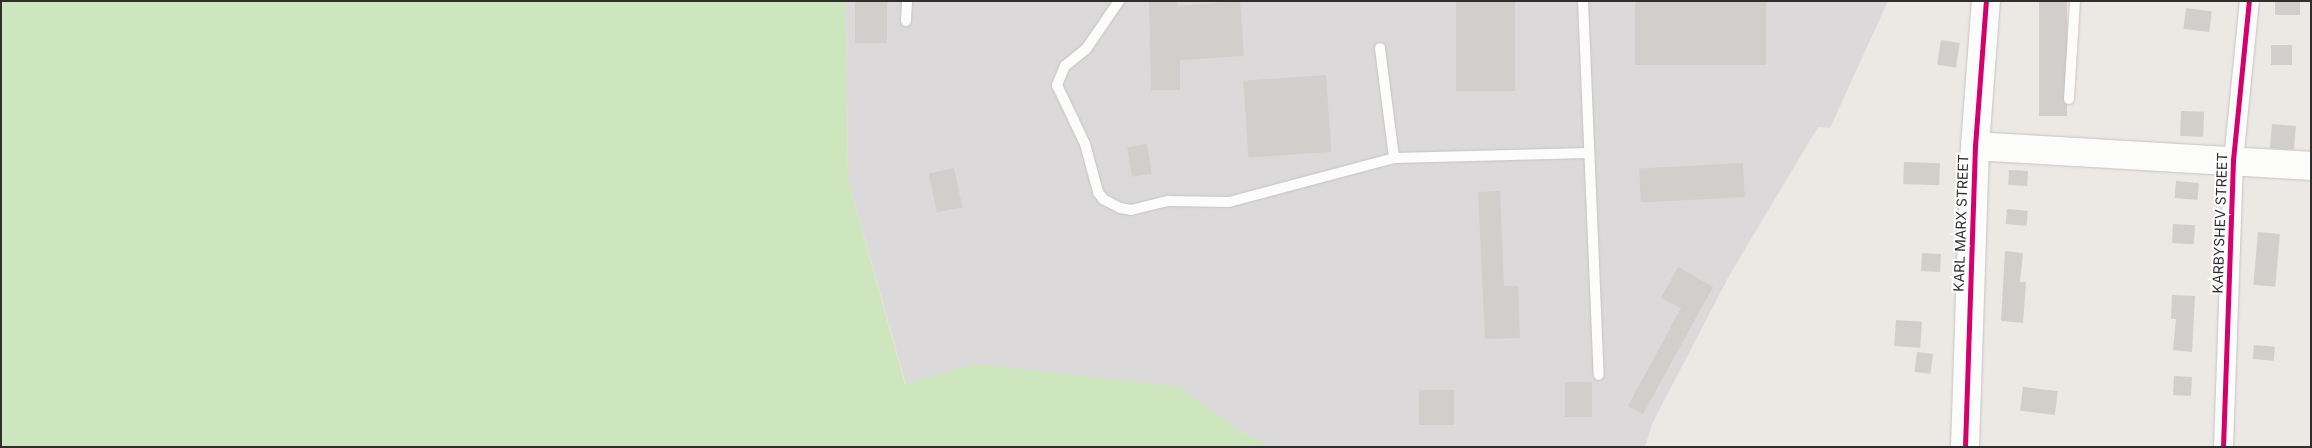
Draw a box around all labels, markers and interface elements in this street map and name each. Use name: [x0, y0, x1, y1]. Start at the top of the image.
street label: KARBYSHEV STREET: [2209, 152, 2231, 294]
street label: KARL MARX STREET: [1950, 154, 1972, 292]

